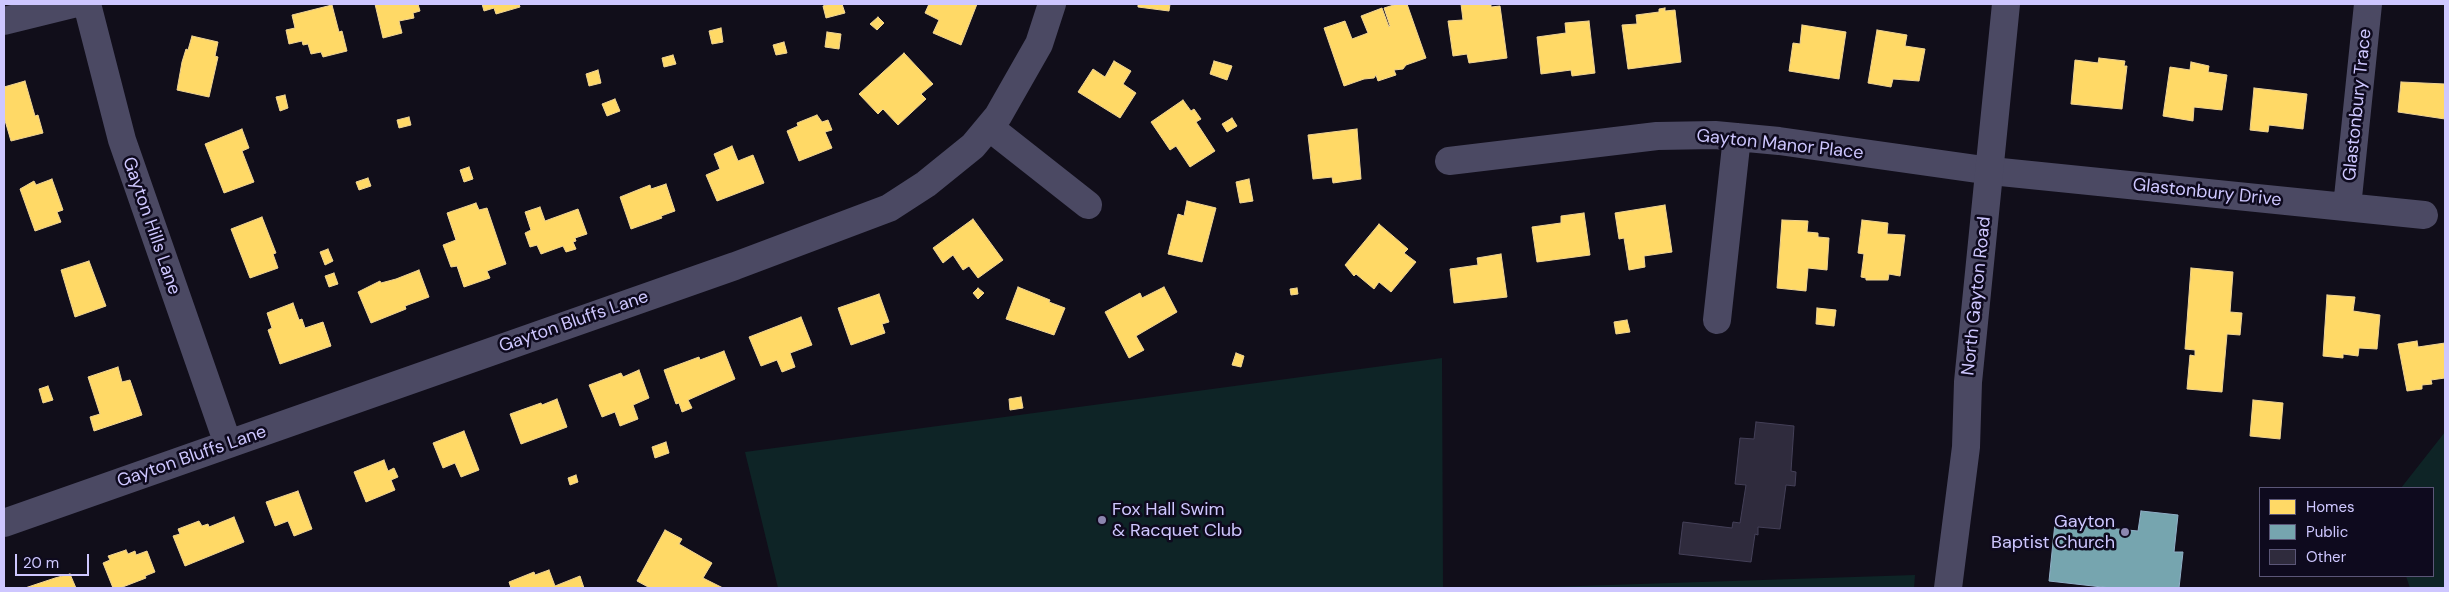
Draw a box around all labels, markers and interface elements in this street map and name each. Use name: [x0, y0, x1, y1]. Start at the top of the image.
street label: Glastonbury Trace: [2339, 28, 2377, 182]
street label: Gayton Manor Place: [1695, 125, 1865, 165]
street label: Gayton Hills Lane: [117, 154, 185, 298]
street label: Glastonbury Drive: [2131, 174, 2283, 212]
street label: North Gayton Road: [1958, 215, 1996, 377]
street label: Gayton Bluffs Lane: [496, 286, 652, 358]
street label: Gayton Bluffs Lane: [114, 421, 270, 493]
legend: [2259, 487, 2434, 577]
text: Homes: [2306, 497, 2355, 517]
place label: Fox Hall Swim & Racquet Club: [1112, 499, 1242, 542]
place label: Gayton Baptist Church: [1991, 511, 2115, 554]
marker: Fox Hall Swim & Racquet Club: [1096, 514, 1108, 526]
text: Public: [2306, 522, 2348, 542]
marker: Gayton Baptist Church: [2119, 526, 2131, 538]
scale bar: [18, 544, 91, 576]
text: Other: [2306, 547, 2346, 567]
text: 20 m: [23, 553, 59, 573]

